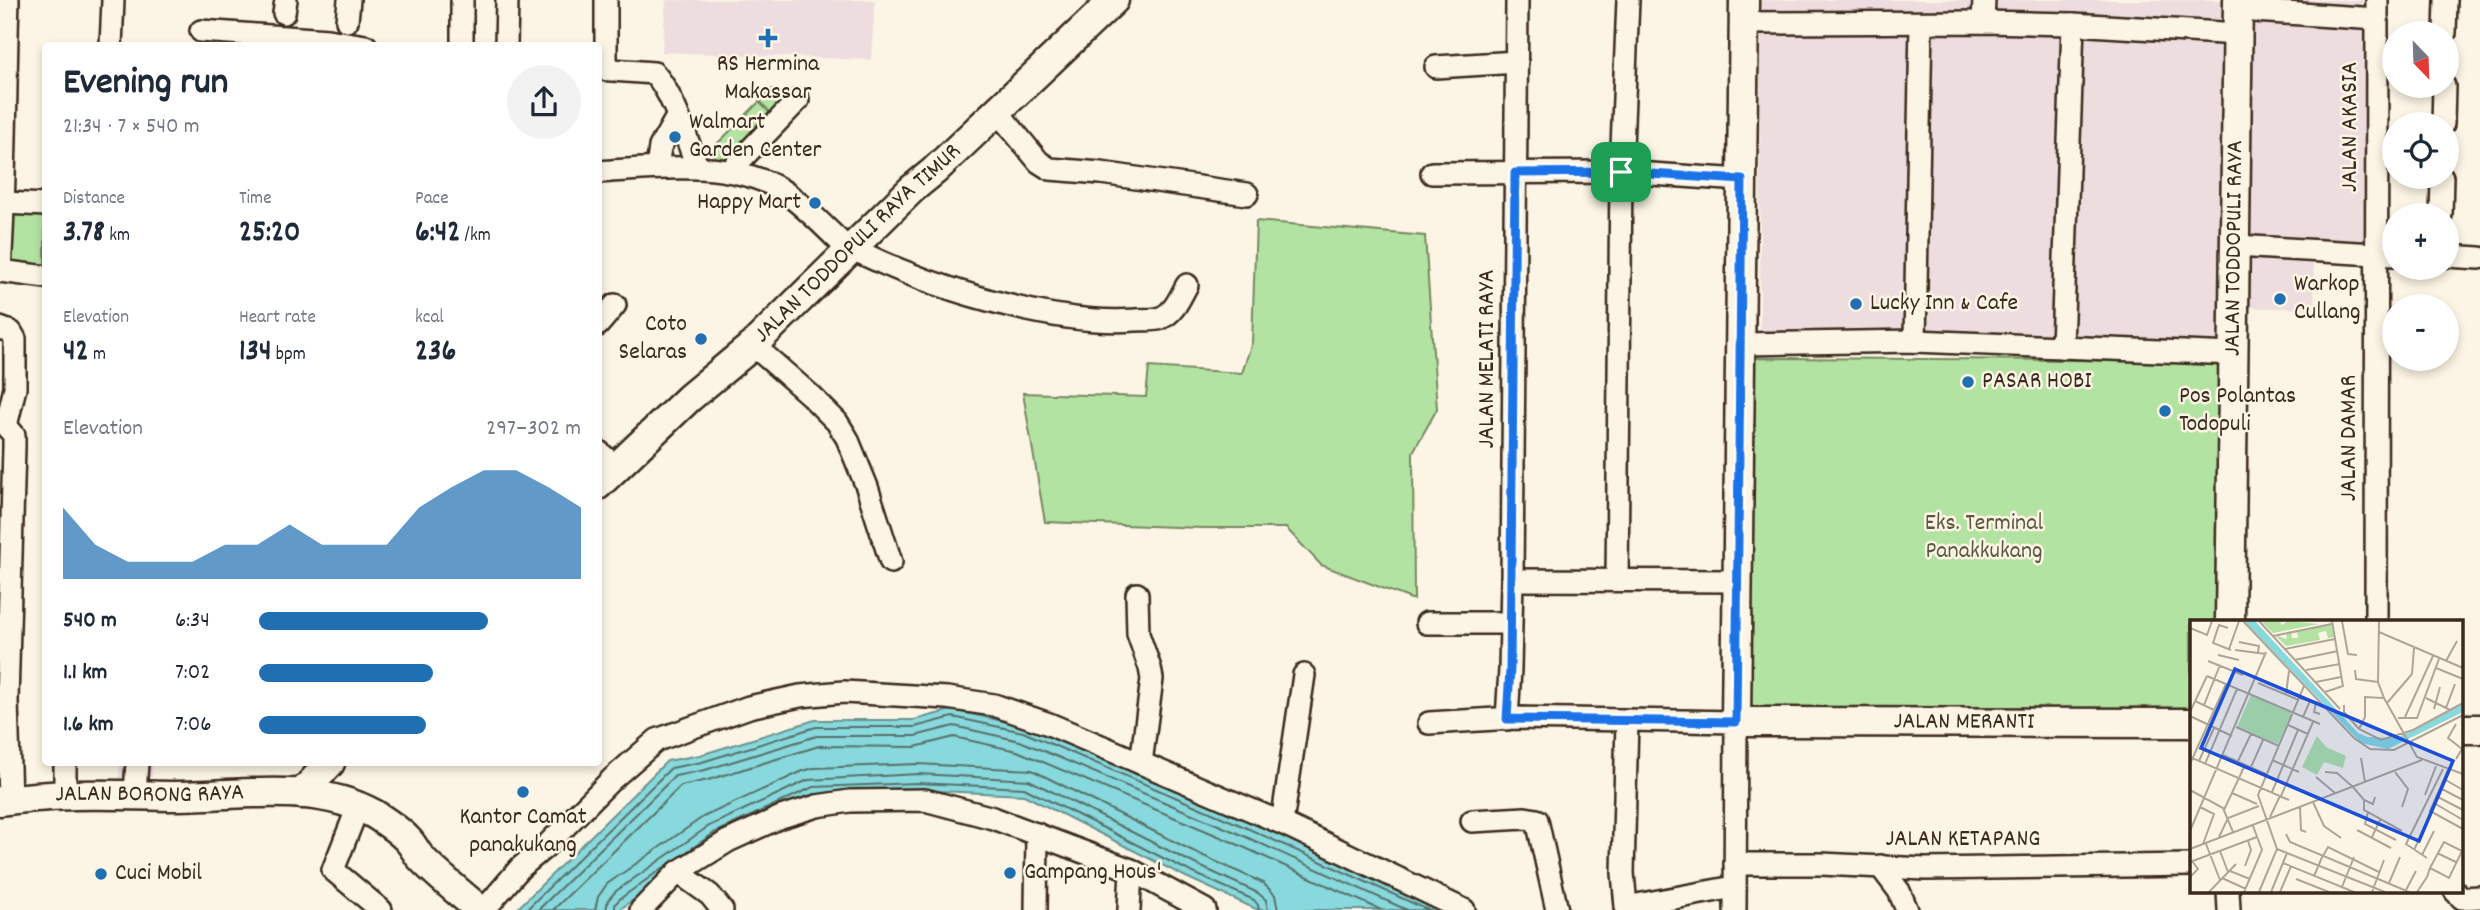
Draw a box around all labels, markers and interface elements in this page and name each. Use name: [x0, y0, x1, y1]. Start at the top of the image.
north arrow: [2382, 21, 2459, 98]
map controls: [2382, 21, 2459, 371]
marker: RS Hermina Makassar: [758, 28, 778, 48]
place label: RS Hermina Makassar: [717, 48, 820, 110]
text: Evening run: [63, 57, 228, 112]
street label: JALAN AKASIA: [2334, 62, 2368, 192]
button: share: [507, 65, 581, 139]
place label: Walmart Garden Center: [689, 106, 822, 168]
text: 21:34 · 7 × 540 m: [63, 111, 200, 144]
button: locate: [2382, 112, 2459, 189]
marker: Walmart Garden Center: [667, 129, 683, 145]
street label: JALAN TODDOPULI RAYA TIMUR: [747, 136, 970, 352]
street label: JALAN TODDOPULI RAYA: [2216, 140, 2253, 356]
pin: [1591, 142, 1651, 202]
icon: arrive: [1602, 153, 1640, 191]
text: Distance: [63, 186, 125, 213]
text: Time: [239, 186, 272, 213]
text: Pace: [415, 186, 449, 213]
place label: Happy Mart: [697, 186, 801, 220]
marker: Happy Mart: [807, 195, 823, 211]
button: +: [2382, 203, 2459, 280]
text: 3.78: [63, 213, 105, 256]
text: 25:20: [239, 213, 300, 256]
text: 6:42: [415, 213, 460, 256]
text: km: [105, 223, 130, 250]
text: /km: [460, 223, 491, 250]
place label: Warkop Cullang: [2294, 268, 2360, 330]
street label: JALAN MELATI RAYA: [1471, 269, 1505, 449]
place label: Lucky Inn & Cafe: [1870, 287, 2018, 321]
marker: Warkop Cullang: [2272, 291, 2288, 307]
button: −: [2382, 294, 2459, 371]
marker: Lucky Inn & Cafe: [1848, 296, 1864, 312]
text: Elevation: [63, 305, 129, 332]
text: Heart rate: [239, 305, 316, 332]
text: kcal: [415, 305, 444, 332]
place label: Coto Selaras: [619, 308, 687, 370]
marker: Coto Selaras: [693, 331, 709, 347]
text: 42: [63, 332, 89, 375]
text: 134: [239, 332, 271, 375]
text: 236: [415, 332, 456, 375]
text: m: [89, 342, 106, 369]
text: bpm: [271, 342, 306, 369]
place label: PASAR HOBI: [1982, 365, 2092, 399]
marker: PASAR HOBI: [1960, 374, 1976, 390]
street label: JALAN DAMAR: [2333, 375, 2367, 501]
place label: Pos Polantas Todopuli: [2179, 380, 2296, 442]
marker: Pos Polantas Todopuli: [2157, 403, 2173, 419]
text: Elevation: [63, 413, 143, 446]
text: 297–302 m: [486, 413, 581, 446]
park label: Eks. Terminal Panakkukang: [1925, 507, 2043, 569]
text: 540 m: [63, 605, 117, 638]
text: 6:34: [175, 605, 210, 638]
inset map: [2190, 620, 2462, 892]
text: 1.1 km: [63, 657, 107, 690]
text: 7:02: [175, 657, 210, 690]
street label: JALAN MERANTI: [1893, 705, 2035, 740]
text: 1.6 km: [63, 709, 114, 742]
text: 7:06: [175, 709, 211, 742]
street label: JALAN BORONG RAYA: [54, 776, 245, 813]
marker: Kantor Camat panakukang: [515, 784, 531, 800]
place label: Kantor Camat panakukang: [459, 801, 587, 863]
street label: JALAN KETAPANG: [1886, 823, 2040, 857]
place label: Gampang Hous': [1024, 856, 1161, 890]
place label: Cuci Mobil: [115, 857, 202, 891]
marker: Gampang Hous': [1002, 865, 1018, 881]
marker: Cuci Mobil: [93, 866, 109, 882]

